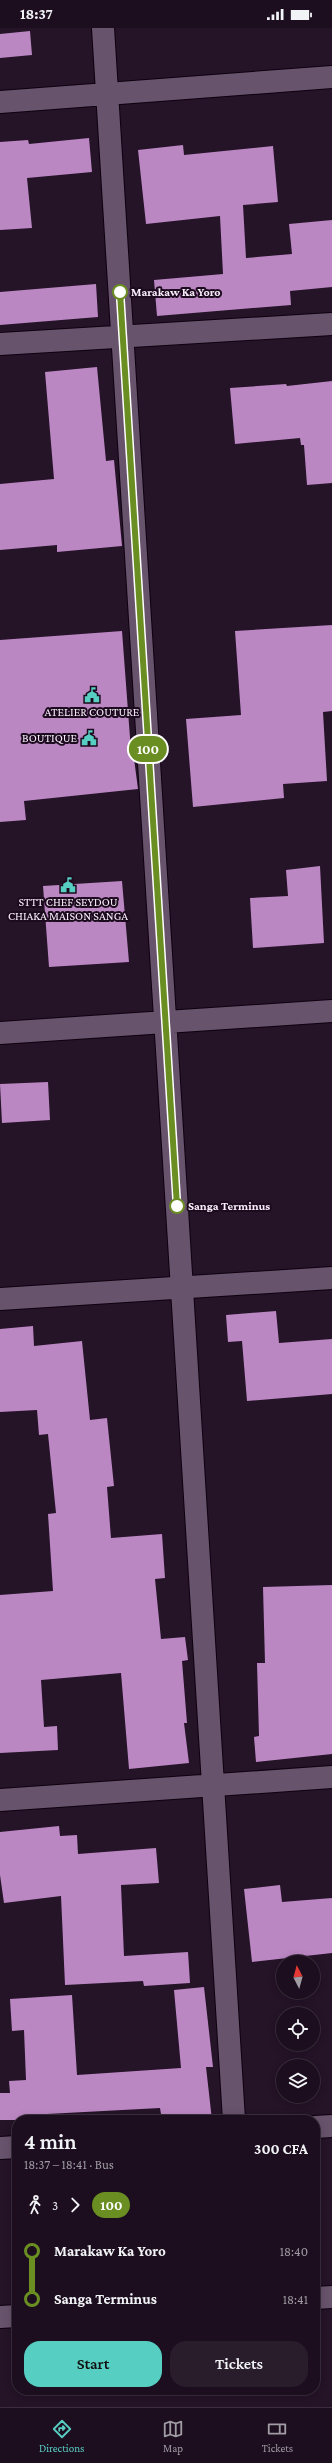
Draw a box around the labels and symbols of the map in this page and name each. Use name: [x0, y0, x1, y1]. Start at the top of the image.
marker: Marakaw Ka Yoro: [112, 284, 128, 300]
place label: Marakaw Ka Yoro: [131, 285, 220, 299]
public building icon: ATELIER COUTURE: [83, 686, 101, 704]
place label: ATELIER COUTURE: [45, 705, 140, 719]
public building icon: BOUTIQUE: [80, 729, 98, 747]
place label: BOUTIQUE: [22, 731, 77, 745]
line badge: 100: [125, 736, 171, 762]
public building icon: STTT CHEF SEYDOU CHIAKA MAISON SANGA: [59, 876, 77, 894]
place label: STTT CHEF SEYDOU CHIAKA MAISON SANGA: [8, 895, 128, 923]
marker: Sanga Terminus: [169, 1198, 185, 1214]
place label: Sanga Terminus: [188, 1199, 270, 1213]
north arrow: [276, 1955, 320, 1999]

